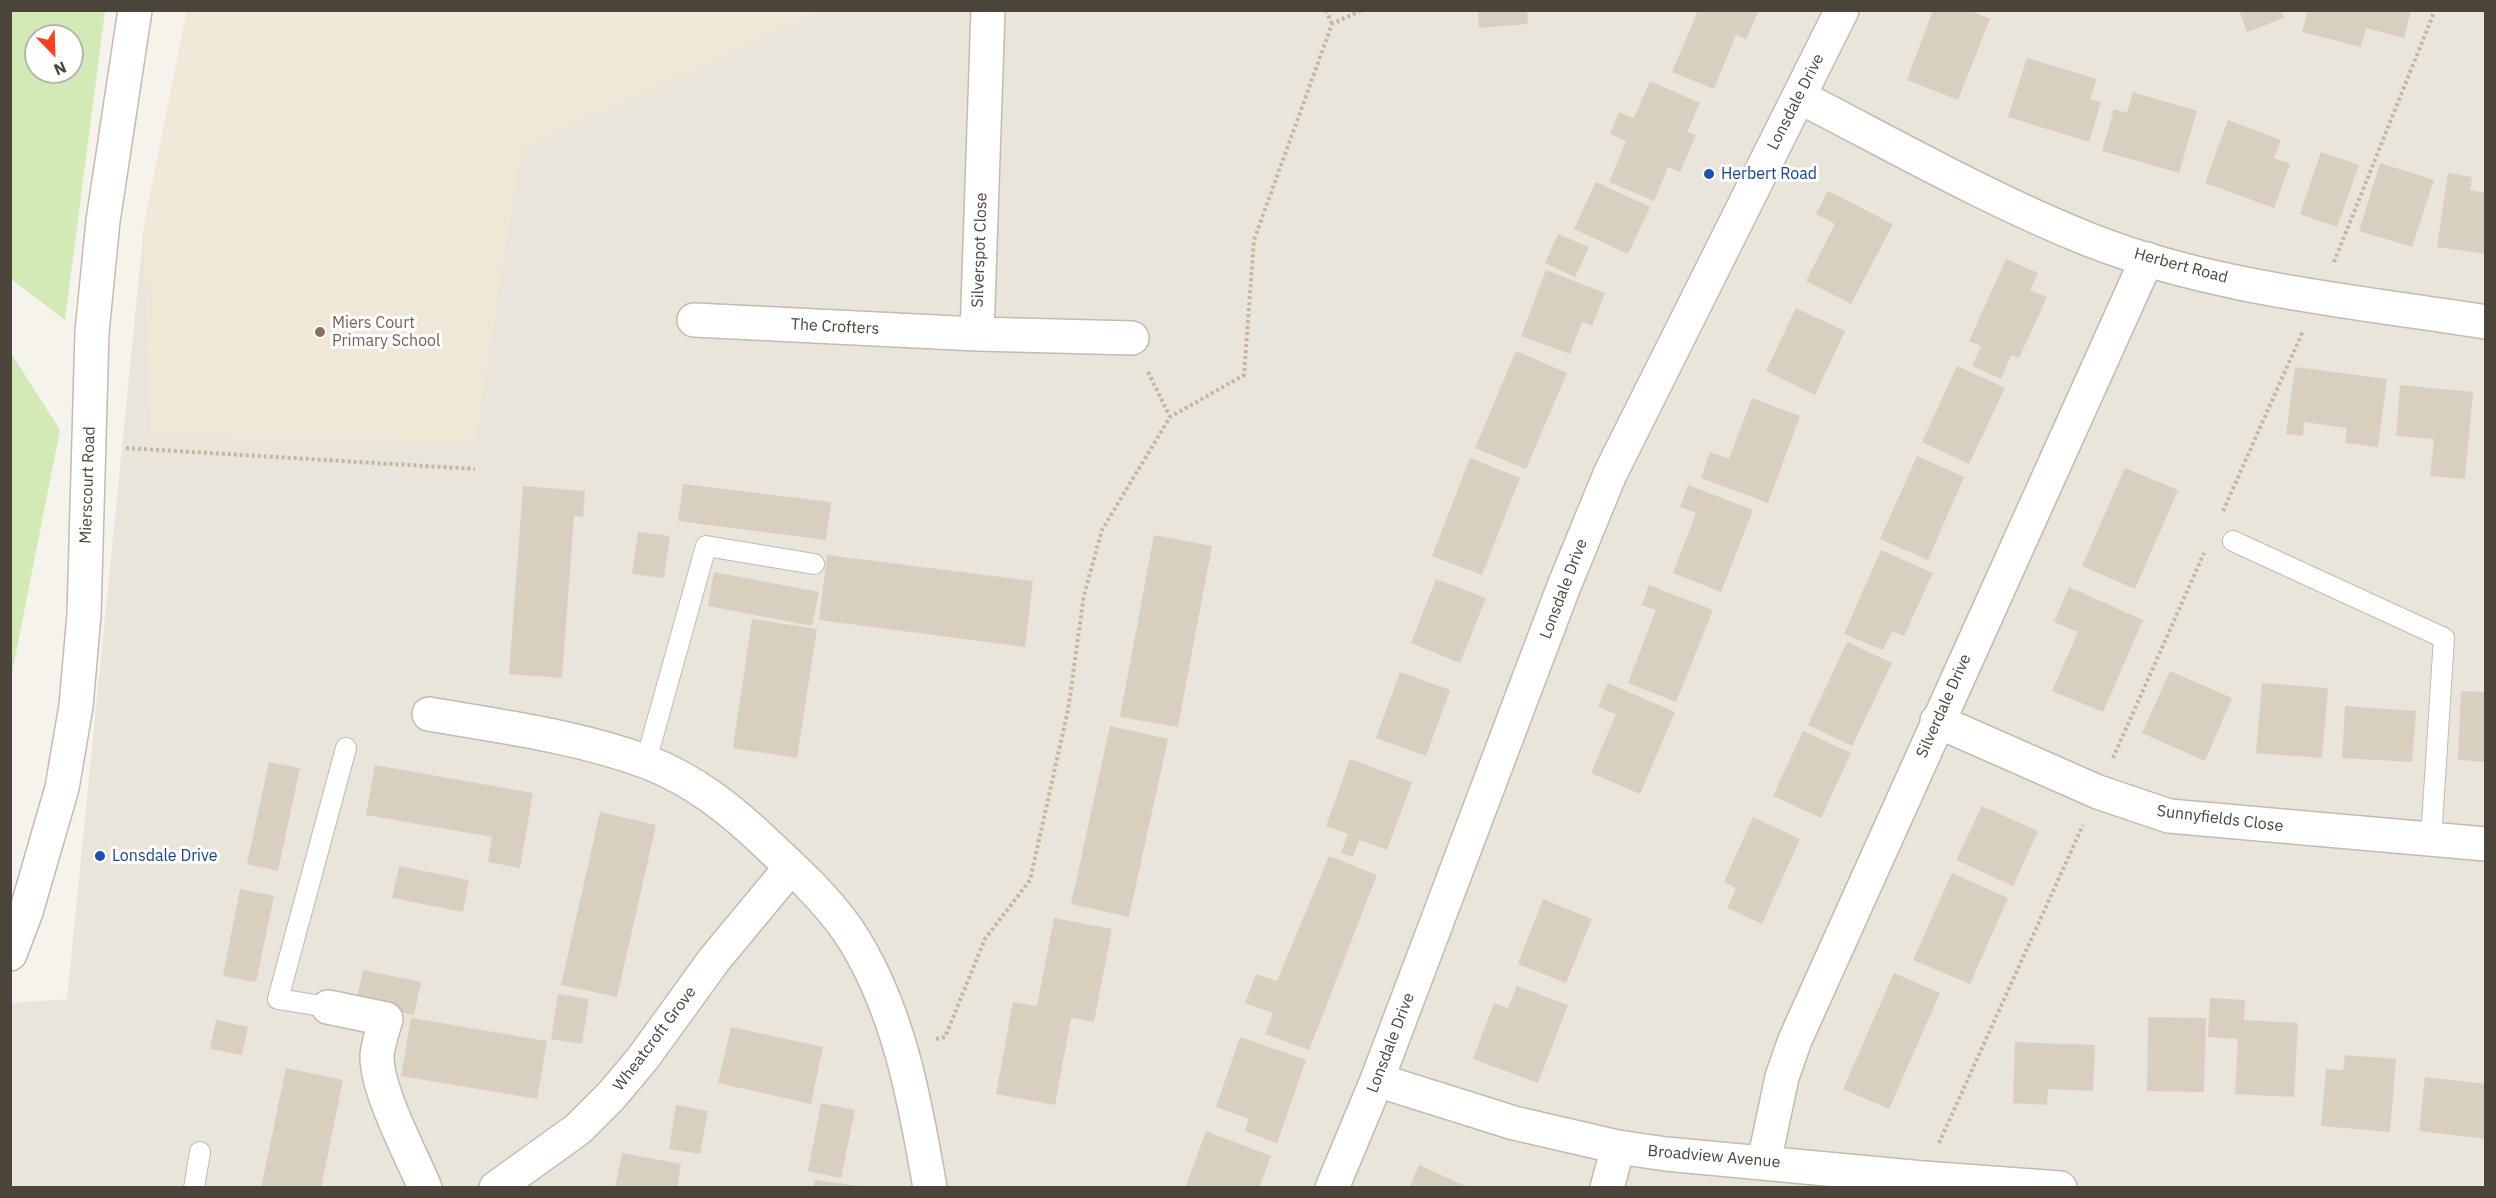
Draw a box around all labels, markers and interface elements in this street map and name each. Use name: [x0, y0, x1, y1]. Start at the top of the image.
north arrow: [24, 24, 84, 84]
street label: Lonsdale Drive: [1763, 51, 1829, 153]
text: N: [51, 57, 69, 80]
place label: Herbert Road: [1721, 164, 1817, 184]
marker: Herbert Road: [1702, 167, 1716, 181]
street label: Silverspot Close: [968, 192, 992, 308]
street label: Herbert Road: [2132, 244, 2230, 288]
place label: Miers Court Primary School: [332, 313, 440, 351]
street label: The Crofters: [790, 315, 880, 339]
marker: Miers Court Primary School: [313, 325, 327, 339]
street label: Mierscourt Road: [76, 426, 100, 544]
street label: Lonsdale Drive: [1536, 536, 1592, 642]
street label: Silverdale Drive: [1913, 651, 1975, 761]
street label: Sunnyfields Close: [2156, 802, 2284, 836]
place label: Lonsdale Drive: [112, 846, 218, 866]
marker: Lonsdale Drive: [93, 849, 107, 863]
street label: Wheatcroft Grove: [609, 983, 701, 1095]
street label: Lonsdale Drive: [1363, 990, 1419, 1096]
street label: Broadview Avenue: [1647, 1142, 1781, 1172]

